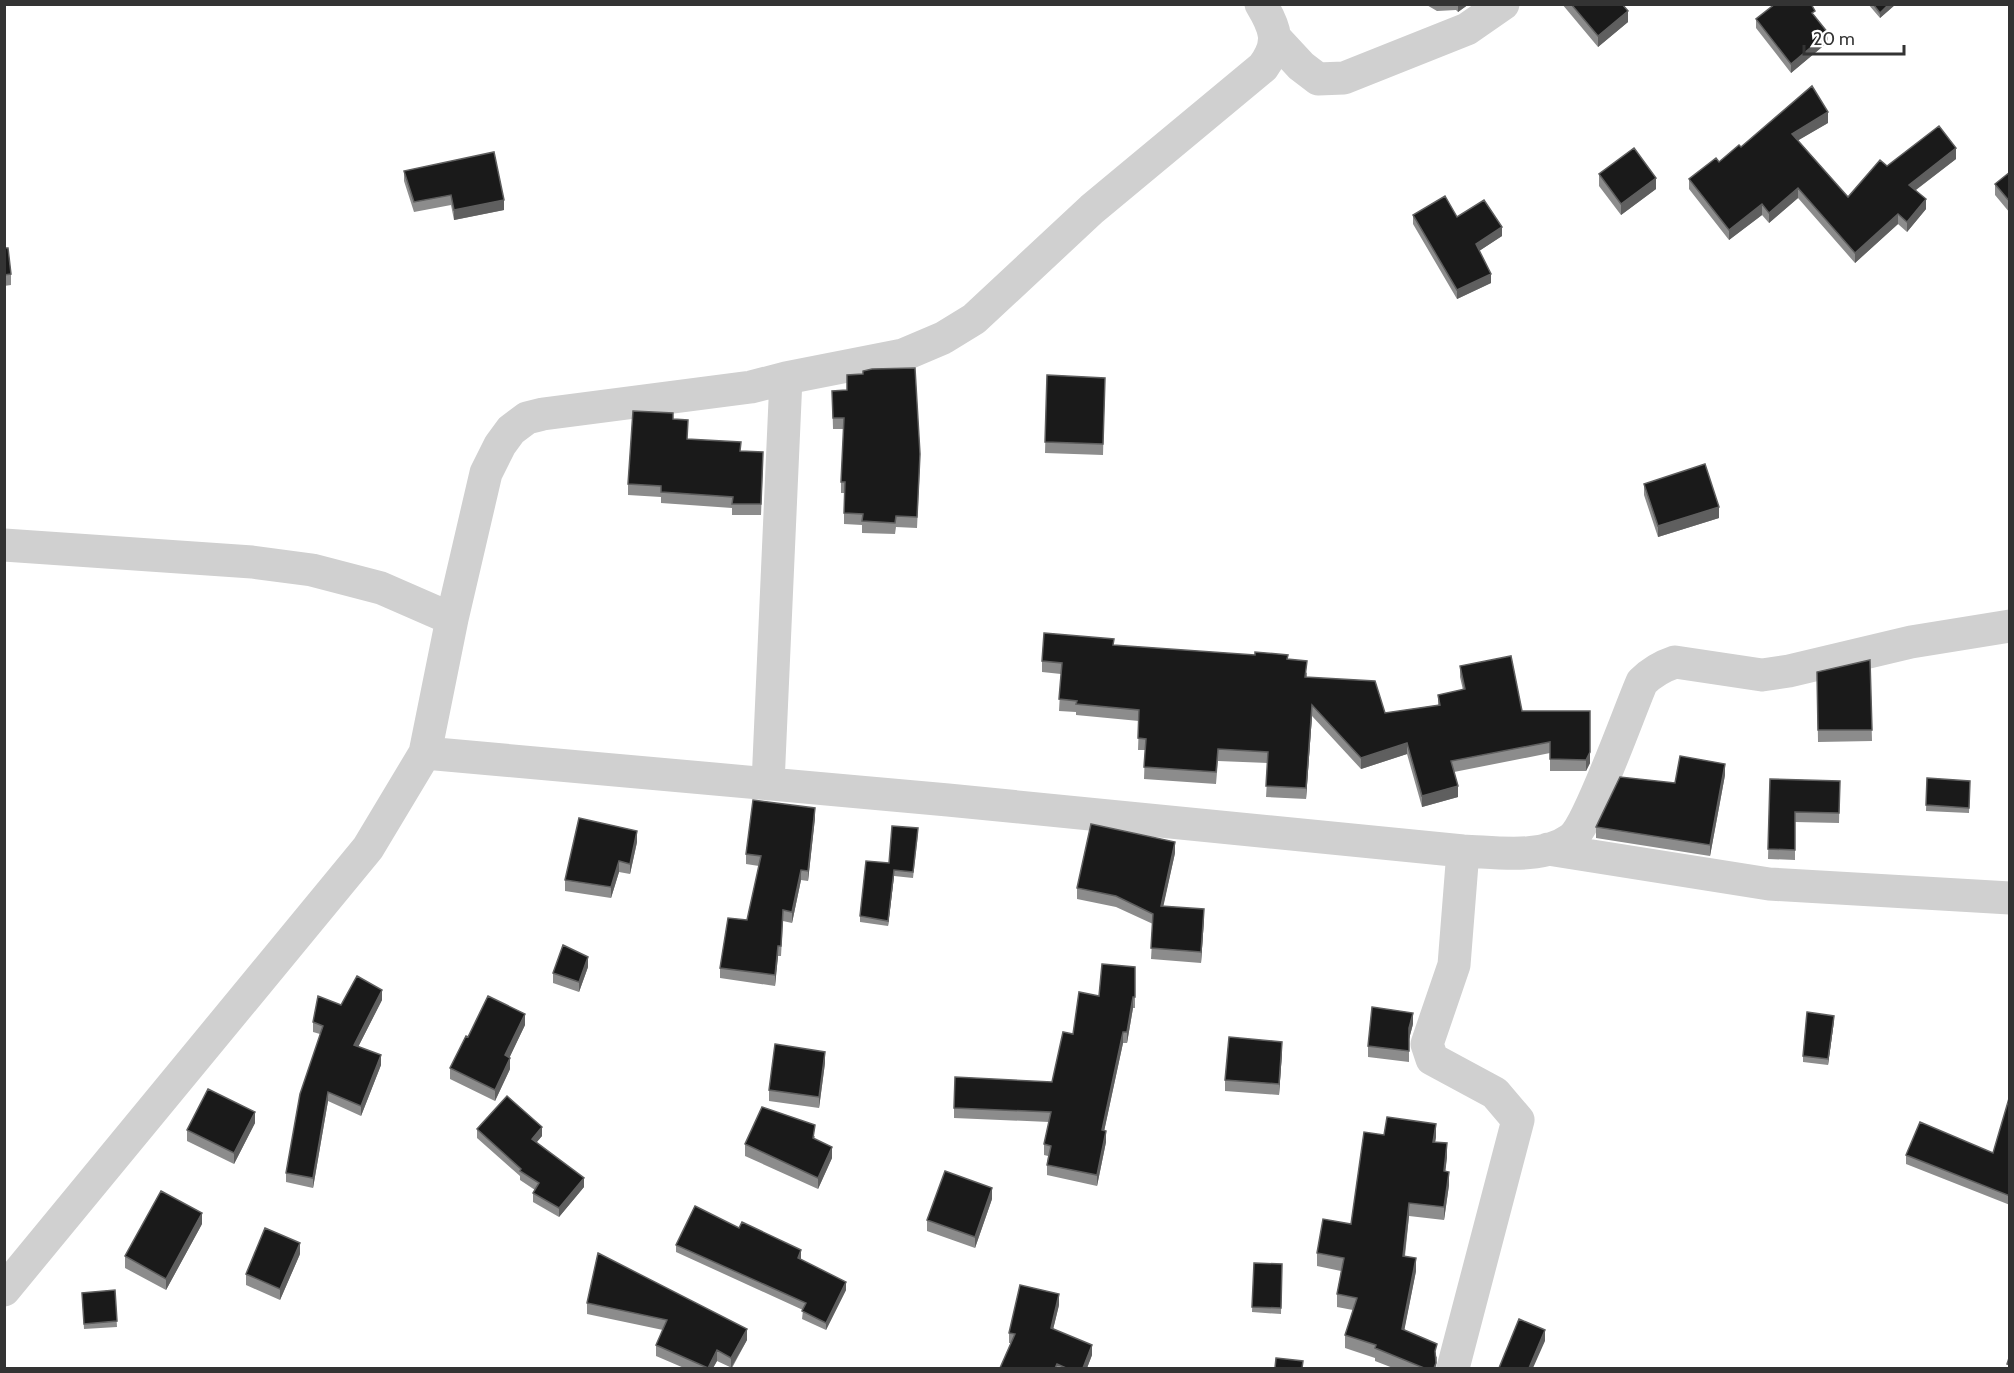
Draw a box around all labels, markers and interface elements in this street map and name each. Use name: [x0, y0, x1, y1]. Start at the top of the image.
scale bar: [1804, 18, 1904, 56]
text: 20 m: [1813, 28, 1855, 50]

